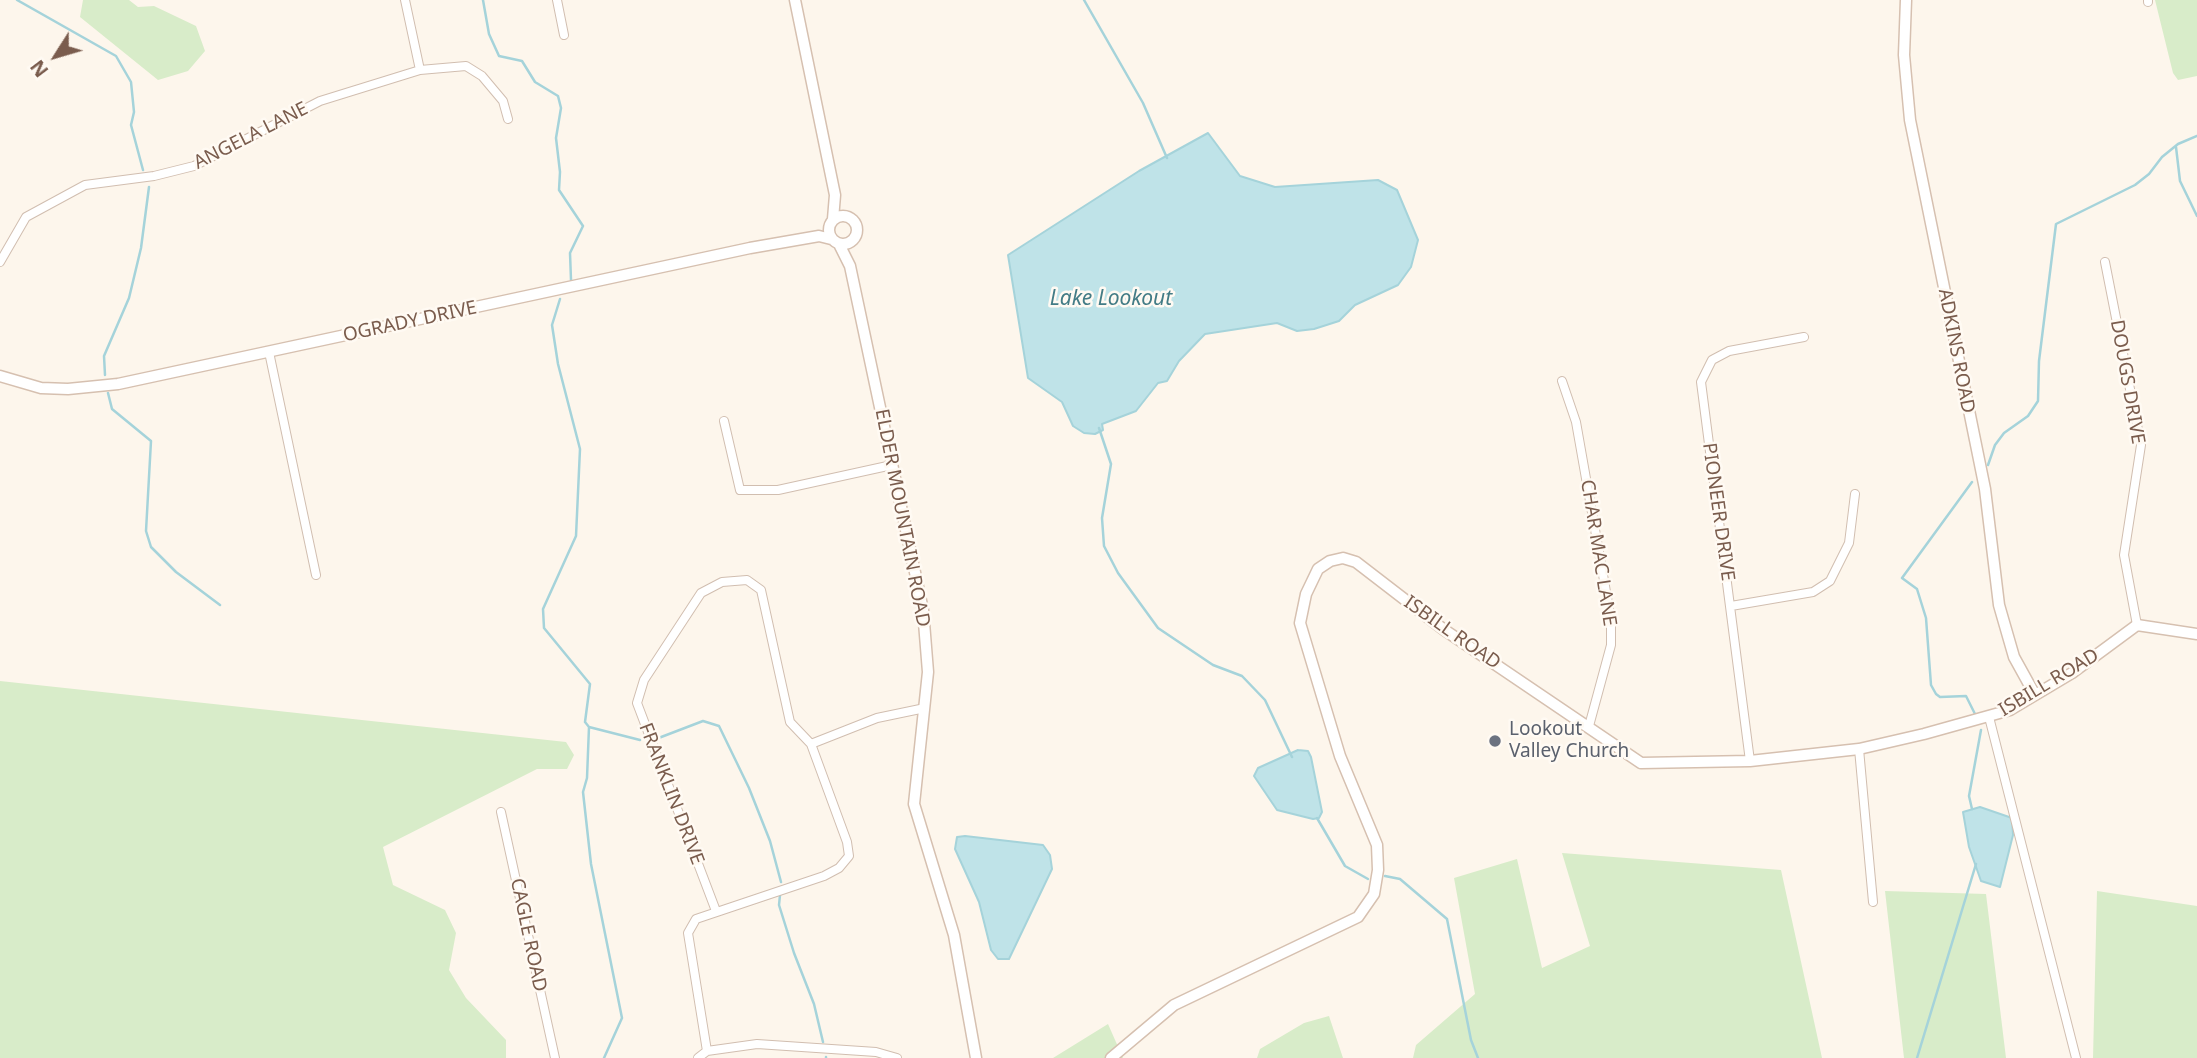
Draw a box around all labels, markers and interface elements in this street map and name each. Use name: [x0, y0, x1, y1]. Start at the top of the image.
north arrow: [21, 21, 91, 91]
text: N: [24, 55, 54, 83]
street label: ANGELA LANE: [190, 97, 312, 175]
water label: Lake Lookout: [1050, 286, 1172, 312]
street label: ADKINS ROAD: [1933, 287, 1979, 415]
street label: OGRADY DRIVE: [341, 297, 479, 347]
street label: DOUGS DRIVE: [2105, 318, 2149, 446]
street label: ELDER MOUNTAIN ROAD: [870, 407, 934, 629]
street label: PIONEER DRIVE: [1697, 441, 1739, 583]
street label: CHAR MAC LANE: [1575, 478, 1621, 628]
street label: ISBILL ROAD: [1399, 591, 1505, 675]
street label: ISBILL ROAD: [1995, 644, 2103, 722]
place label: Lookout Valley Church: [1509, 719, 1629, 763]
street label: FRANKLIN DRIVE: [633, 720, 709, 868]
marker: Lookout Valley Church: [1487, 733, 1503, 749]
street label: CAGLE ROAD: [505, 876, 551, 994]

